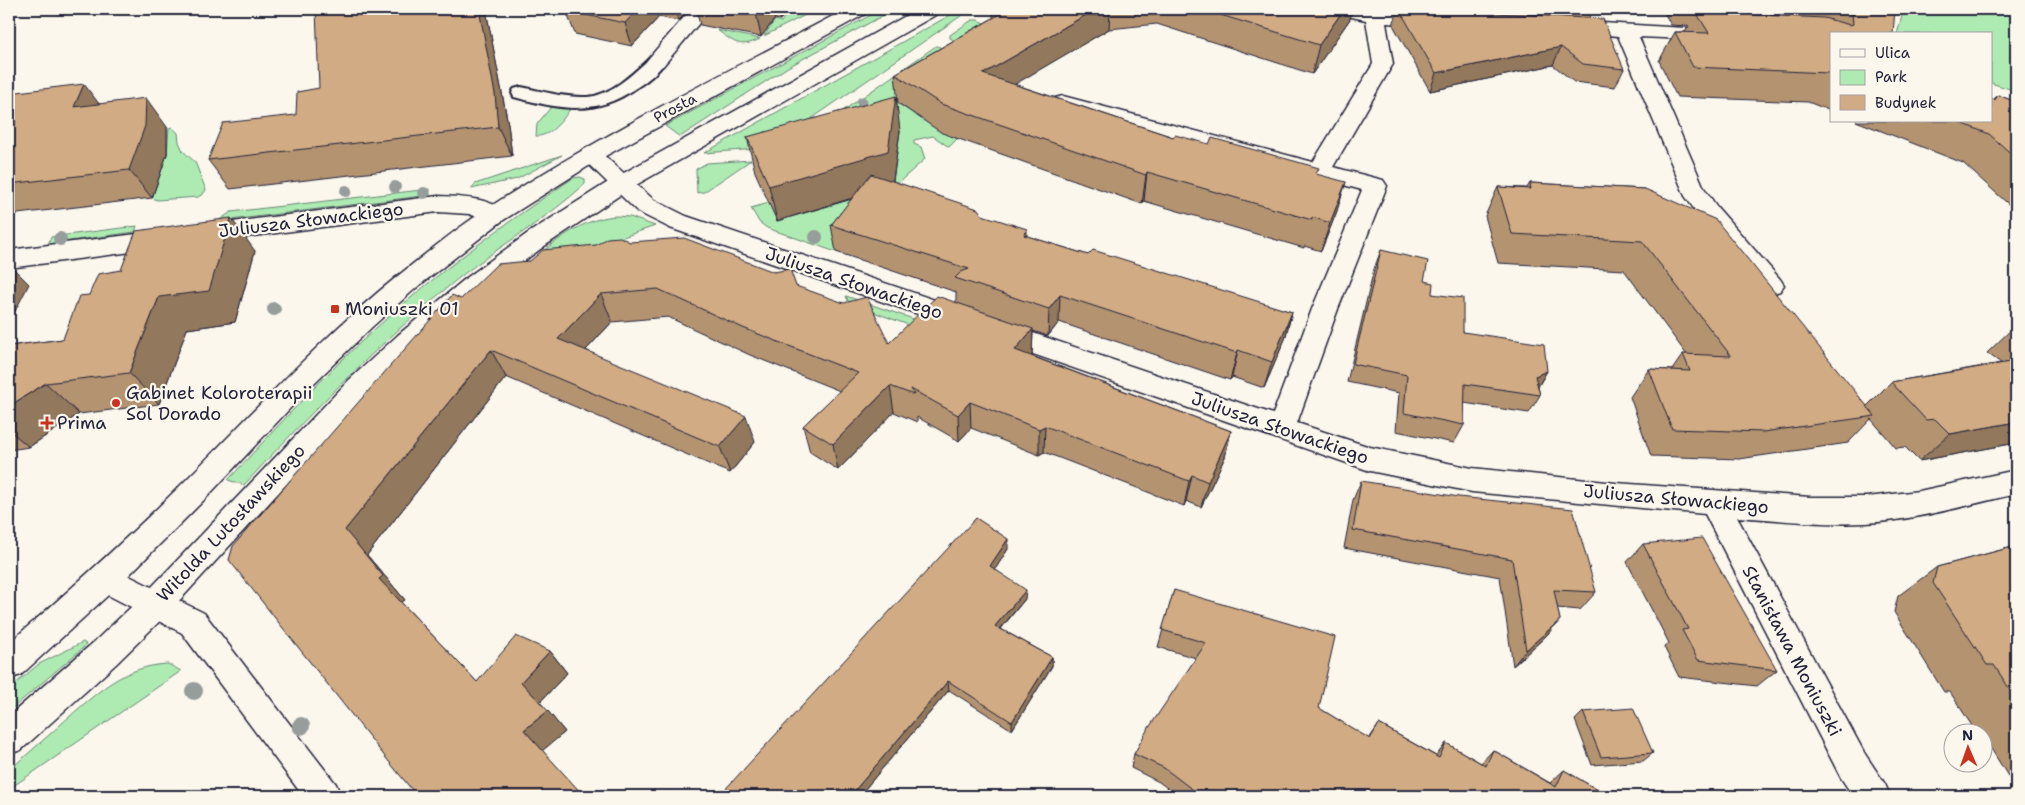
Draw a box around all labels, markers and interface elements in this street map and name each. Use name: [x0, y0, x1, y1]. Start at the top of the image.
legend: [1830, 32, 1992, 122]
text: Ulica: [1875, 43, 1911, 63]
text: Park: [1875, 67, 1907, 87]
street label: Prosta: [650, 88, 701, 128]
text: Budynek: [1875, 93, 1936, 113]
street label: Juliusza Słowackiego: [217, 197, 405, 243]
street label: Juliusza Słowackiego: [762, 241, 946, 325]
place label: Moniuszki 01: [345, 297, 459, 321]
marker: Moniuszki 01: [329, 303, 341, 315]
place label: Gabinet Koloroterapii Sol Dorado: [126, 381, 313, 426]
street label: Juliusza Słowackiego: [1188, 386, 1372, 470]
marker: Gabinet Koloroterapii Sol Dorado: [110, 397, 122, 409]
place label: Prima: [57, 411, 107, 435]
marker: Prima: [41, 417, 53, 429]
street label: Witolda Lutosławskiego: [151, 439, 311, 607]
street label: Juliusza Słowackiego: [1582, 479, 1770, 519]
street label: Stanisława Moniuszki: [1737, 561, 1847, 741]
north arrow: [1942, 722, 1992, 772]
text: N: [1962, 726, 1973, 744]

